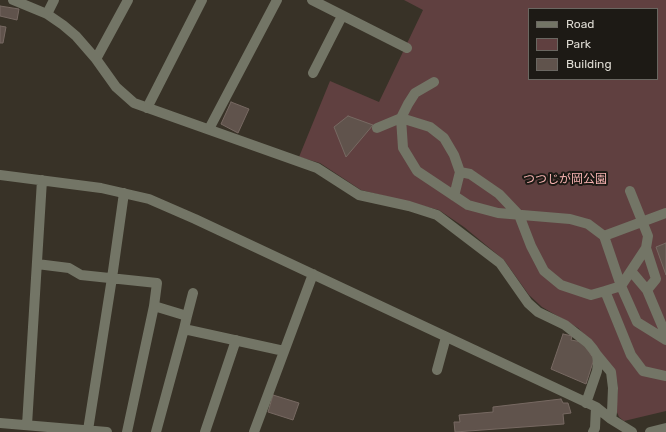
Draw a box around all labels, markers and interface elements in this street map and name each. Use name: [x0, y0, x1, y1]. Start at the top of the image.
legend: [528, 8, 658, 80]
text: Road: [566, 17, 594, 31]
text: Park: [566, 37, 591, 51]
text: Building: [566, 57, 612, 71]
park label: つつじが岡公園: [523, 173, 607, 187]

